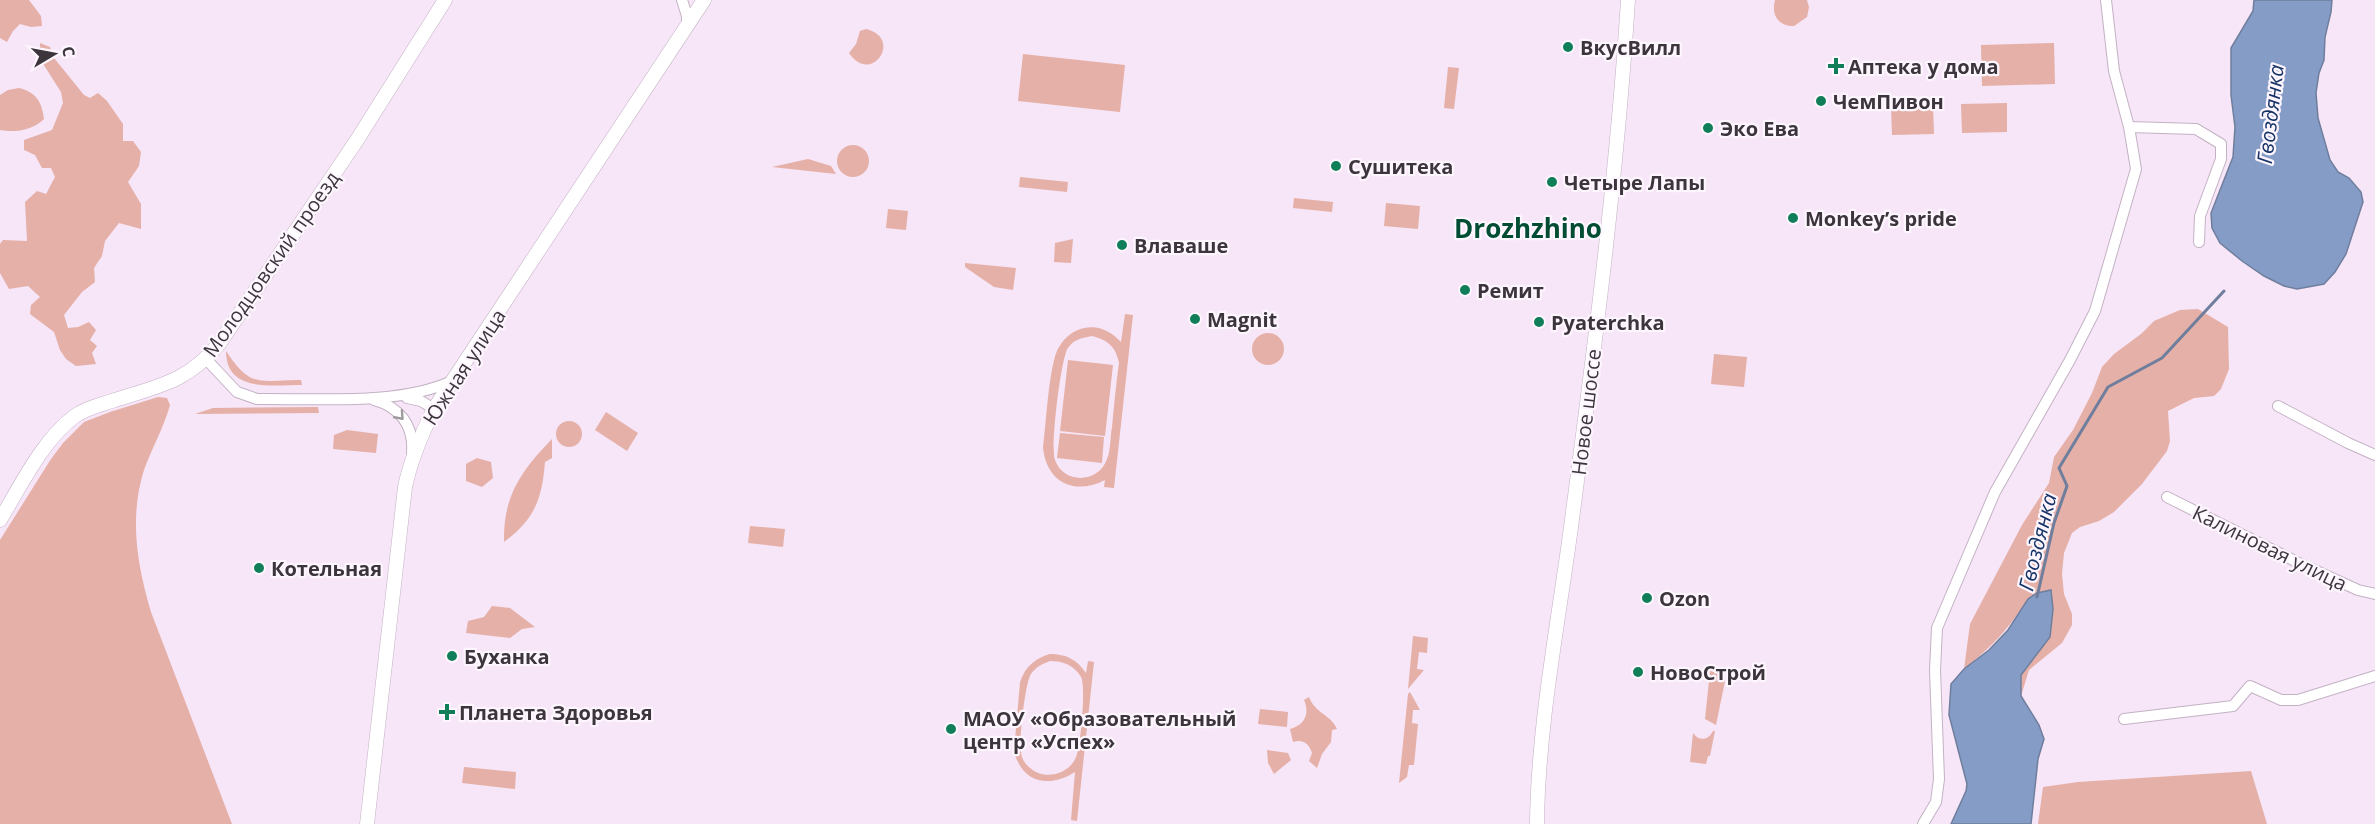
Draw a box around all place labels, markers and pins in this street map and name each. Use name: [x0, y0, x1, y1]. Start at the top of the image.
place label: ВкусВилл: [1580, 34, 1681, 61]
marker: ВкусВилл: [1561, 40, 1575, 54]
place label: Аптека у дома: [1848, 53, 1999, 80]
marker: Аптека у дома: [1829, 59, 1843, 73]
place label: ЧемПивон: [1833, 88, 1944, 115]
marker: ЧемПивон: [1814, 94, 1828, 108]
place label: Эко Ева: [1720, 115, 1799, 142]
marker: Эко Ева: [1701, 121, 1715, 135]
place label: Сушитека: [1348, 153, 1453, 180]
marker: Сушитека: [1329, 159, 1343, 173]
place label: Четыре Лапы: [1564, 169, 1705, 196]
marker: Четыре Лапы: [1545, 175, 1559, 189]
place label: Monkey’s pride: [1805, 205, 1957, 232]
marker: Monkey’s pride: [1786, 211, 1800, 225]
place label: Влаваше: [1134, 232, 1228, 259]
marker: Влаваше: [1115, 238, 1129, 252]
place label: Ремит: [1477, 277, 1544, 304]
marker: Ремит: [1458, 283, 1472, 297]
place label: Magnit: [1207, 306, 1277, 333]
place label: Pyaterchka: [1551, 309, 1665, 336]
marker: Magnit: [1188, 312, 1202, 326]
marker: Pyaterchka: [1532, 315, 1546, 329]
place label: Котельная: [271, 555, 382, 582]
marker: Котельная: [252, 561, 266, 575]
place label: Ozon: [1659, 585, 1710, 612]
marker: Ozon: [1640, 591, 1654, 605]
place label: Буханка: [464, 643, 550, 670]
marker: Буханка: [445, 649, 459, 663]
place label: НовоСтрой: [1650, 659, 1766, 686]
marker: НовоСтрой: [1631, 665, 1645, 679]
place label: Планета Здоровья: [459, 699, 653, 726]
marker: Планета Здоровья: [440, 705, 454, 719]
place label: МАОУ «Образовательный центр «Успех»: [963, 705, 1236, 755]
marker: МАОУ «Образовательный центр «Успех»: [944, 722, 958, 736]

